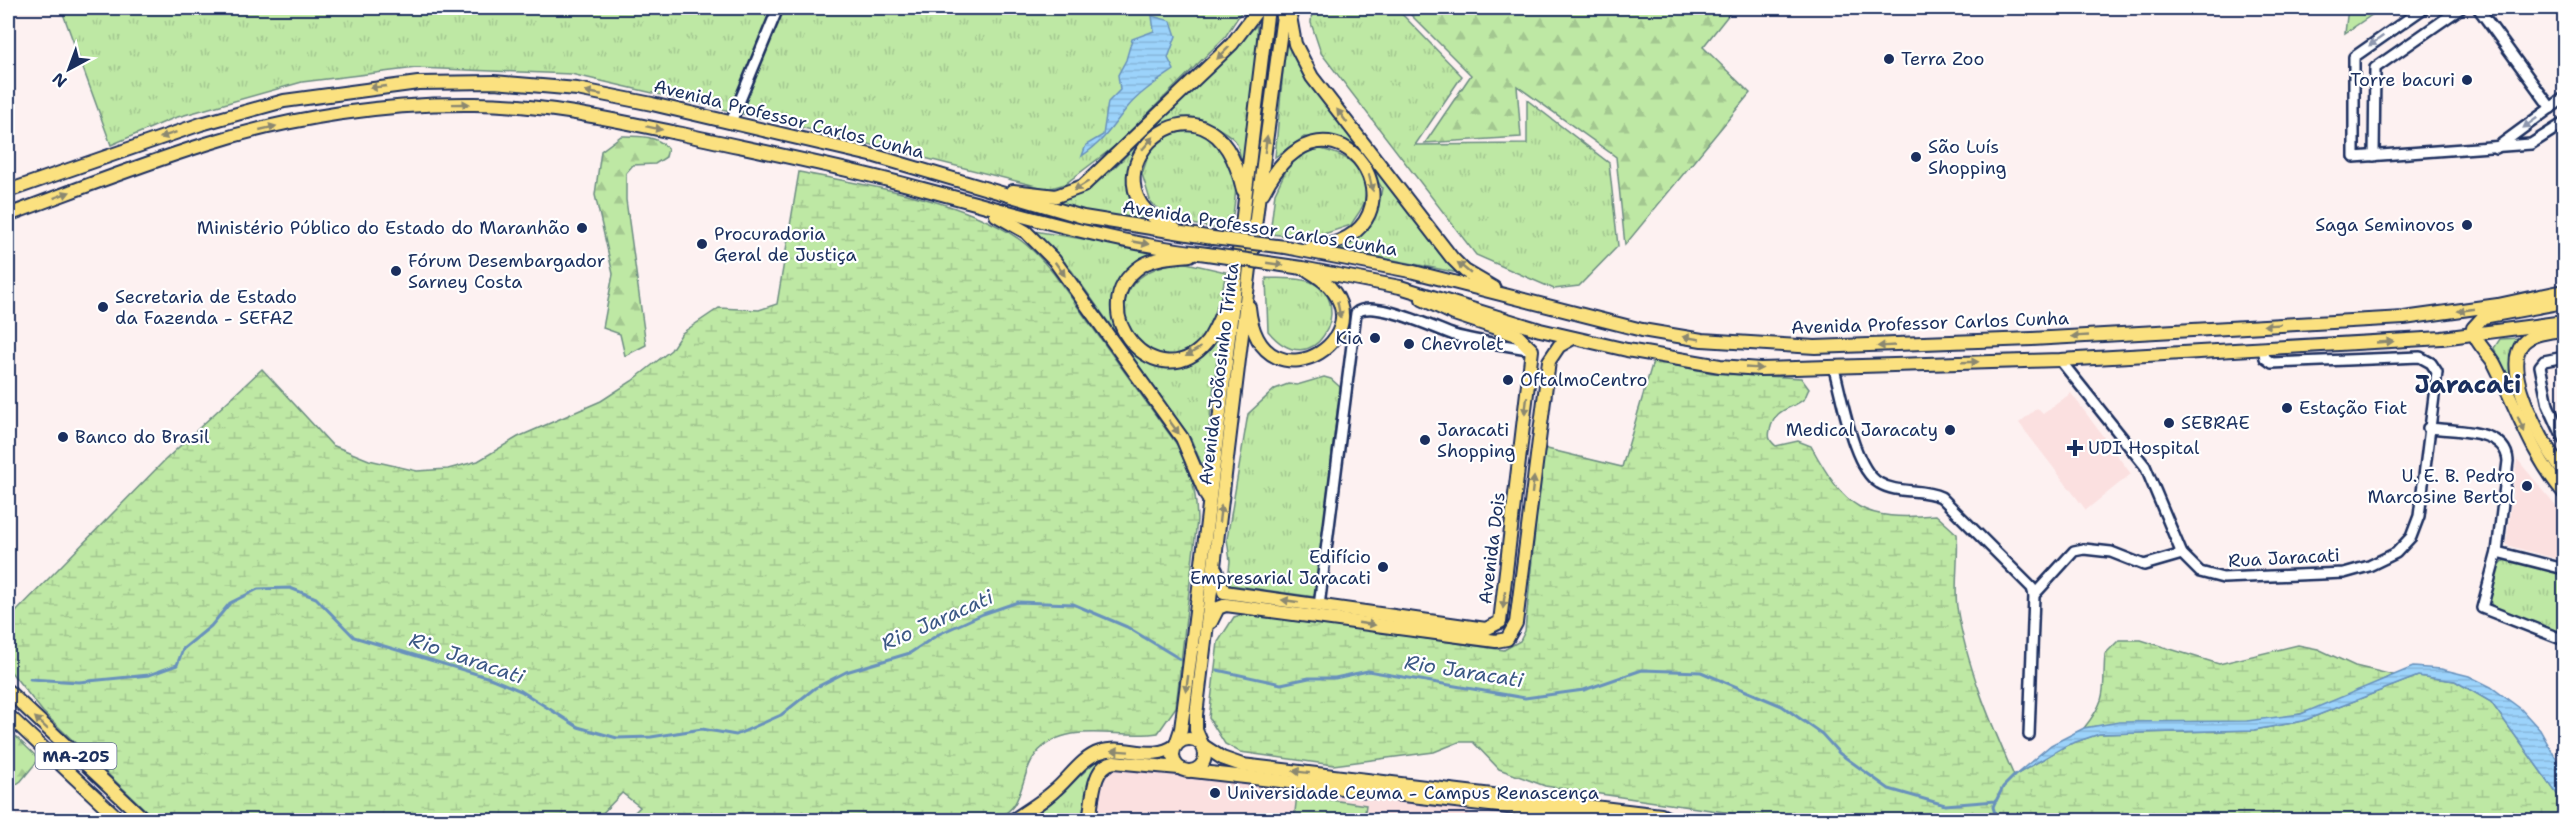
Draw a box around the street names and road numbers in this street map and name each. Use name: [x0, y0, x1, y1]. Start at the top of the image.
street label: Avenida Professor Carlos Cunha: [651, 74, 927, 164]
street label: Avenida Professor Carlos Cunha: [1121, 194, 1399, 262]
street label: Avenida Joãosinho Trinta: [1193, 261, 1245, 487]
street label: Avenida Professor Carlos Cunha: [1791, 306, 2069, 340]
street label: Avenida Dois: [1473, 491, 1511, 605]
street label: Rua Jaracati: [2228, 543, 2340, 573]
road number: MA-205: [36, 743, 116, 769]

